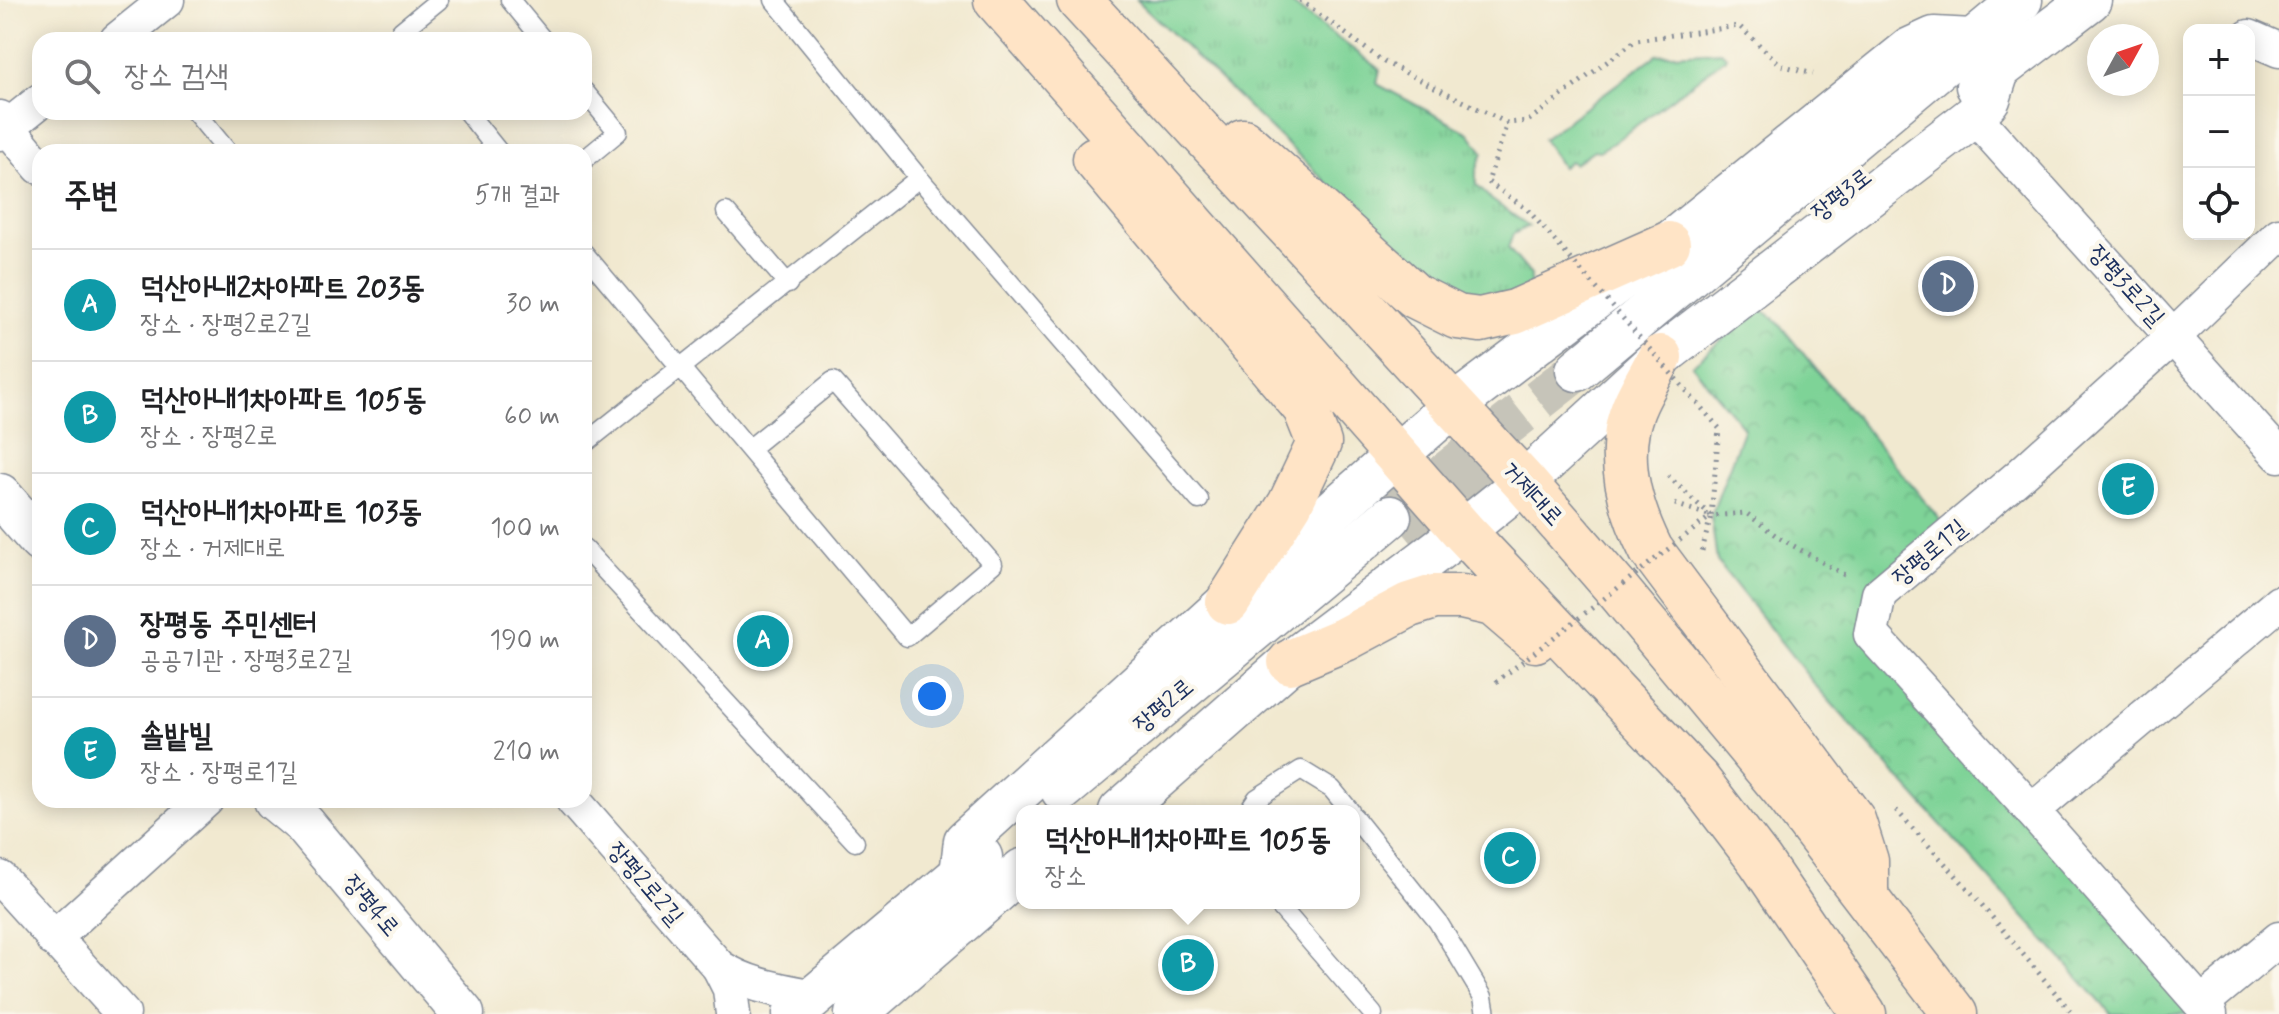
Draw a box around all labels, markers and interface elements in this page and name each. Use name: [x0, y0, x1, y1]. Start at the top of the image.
north arrow: [2087, 24, 2159, 96]
map controls: [2183, 24, 2255, 240]
button: +: [2183, 24, 2255, 96]
search box: [32, 32, 592, 120]
icon: search: [60, 54, 104, 98]
text: 장소 검색: [124, 57, 229, 96]
button: −: [2183, 96, 2255, 168]
street label: 장평3로: [1805, 162, 1879, 229]
button: locate: [2183, 168, 2255, 240]
text: 주변: [64, 174, 119, 219]
text: 5개 결과: [475, 179, 560, 213]
street label: 장평3로2길: [2081, 239, 2171, 333]
pin: D: [1922, 256, 1974, 316]
text: 덕산아내2차아파트 203동: [140, 269, 425, 308]
text: A: [81, 288, 99, 322]
text: 30 m: [506, 288, 560, 322]
text: 장소 · 장평2로2길: [140, 308, 311, 342]
text: 덕산아내1차아파트 105동: [140, 381, 427, 420]
text: B: [82, 400, 98, 434]
text: 60 m: [504, 400, 560, 434]
text: 장소 · 장평2로: [140, 420, 277, 454]
street label: 거제대로: [1495, 455, 1569, 533]
pin: E: [2102, 459, 2154, 519]
text: 덕산아내1차아파트 103동: [140, 493, 423, 532]
text: C: [81, 512, 99, 546]
text: 100 m: [490, 512, 560, 546]
street label: 장평로1길: [1886, 513, 1974, 593]
text: 장소 · 거제대로: [140, 532, 286, 566]
text: 장평동 주민센터: [140, 605, 317, 644]
pin: A: [737, 611, 789, 671]
text: D: [81, 624, 99, 658]
text: 190 m: [490, 624, 560, 658]
text: 공공기관 · 장평3로2길: [140, 644, 352, 678]
street label: 장평2로: [1127, 672, 1201, 740]
your location: [912, 676, 952, 716]
text: 솔밭빌: [140, 717, 212, 756]
text: E: [82, 736, 98, 770]
text: 210 m: [493, 736, 560, 770]
text: 장소 · 장평로1길: [140, 756, 297, 790]
popup: [1016, 805, 1360, 909]
text: 덕산아내1차아파트 105동: [1045, 821, 1331, 860]
pin: C: [1484, 828, 1536, 888]
street label: 장평2로2길: [600, 836, 690, 932]
text: 장소: [1045, 860, 1086, 894]
street label: 장평4로: [336, 868, 406, 943]
pin: B: [1162, 935, 1214, 995]

